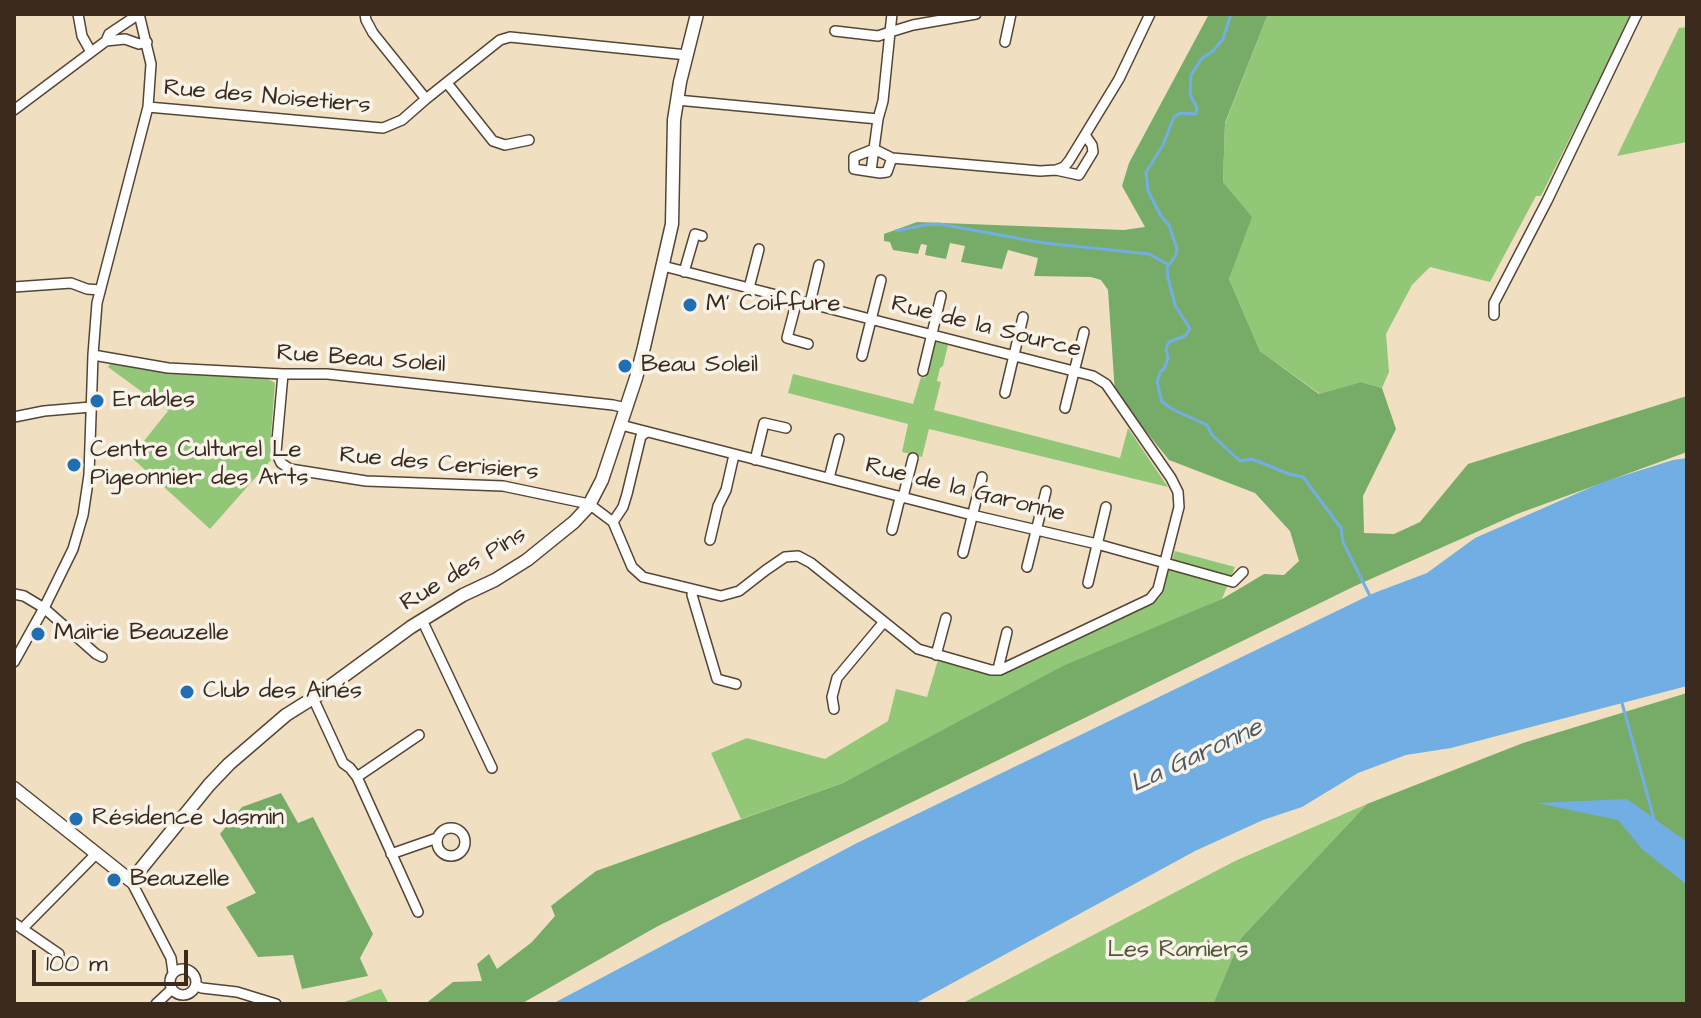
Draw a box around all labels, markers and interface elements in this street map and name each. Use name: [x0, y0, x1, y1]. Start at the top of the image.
street label: Rue des Noisetiers: [162, 75, 372, 121]
street label: Rue de la Source: [888, 290, 1084, 366]
place label: M' Coiffure: [706, 291, 840, 319]
marker: M' Coiffure: [681, 296, 699, 314]
street label: Rue Beau Soleil: [276, 340, 446, 380]
place label: Beau Soleil: [641, 352, 758, 380]
marker: Beau Soleil: [616, 357, 634, 375]
place label: Erables: [113, 387, 195, 415]
marker: Erables: [88, 392, 106, 410]
place label: Centre Culturel Le Pigeonnier des Arts: [90, 437, 309, 493]
street label: Rue des Cerisiers: [338, 442, 540, 488]
street label: Rue de la Garonne: [862, 452, 1068, 530]
marker: Centre Culturel Le Pigeonnier des Arts: [65, 456, 83, 474]
street label: Rue des Pins: [396, 521, 532, 619]
place label: Mairie Beauzelle: [54, 620, 229, 648]
marker: Mairie Beauzelle: [29, 625, 47, 643]
place label: Club des Ainés: [203, 678, 362, 706]
marker: Club des Ainés: [178, 683, 196, 701]
water label: La Garonne: [1126, 713, 1268, 801]
place label: Résidence Jasmin: [92, 805, 284, 833]
marker: Résidence Jasmin: [67, 810, 85, 828]
place label: Beauzelle: [130, 866, 230, 894]
marker: Beauzelle: [105, 871, 123, 889]
scale bar: [36, 934, 192, 984]
park label: Les Ramiers: [1107, 937, 1249, 965]
text: 100 m: [46, 947, 108, 981]

